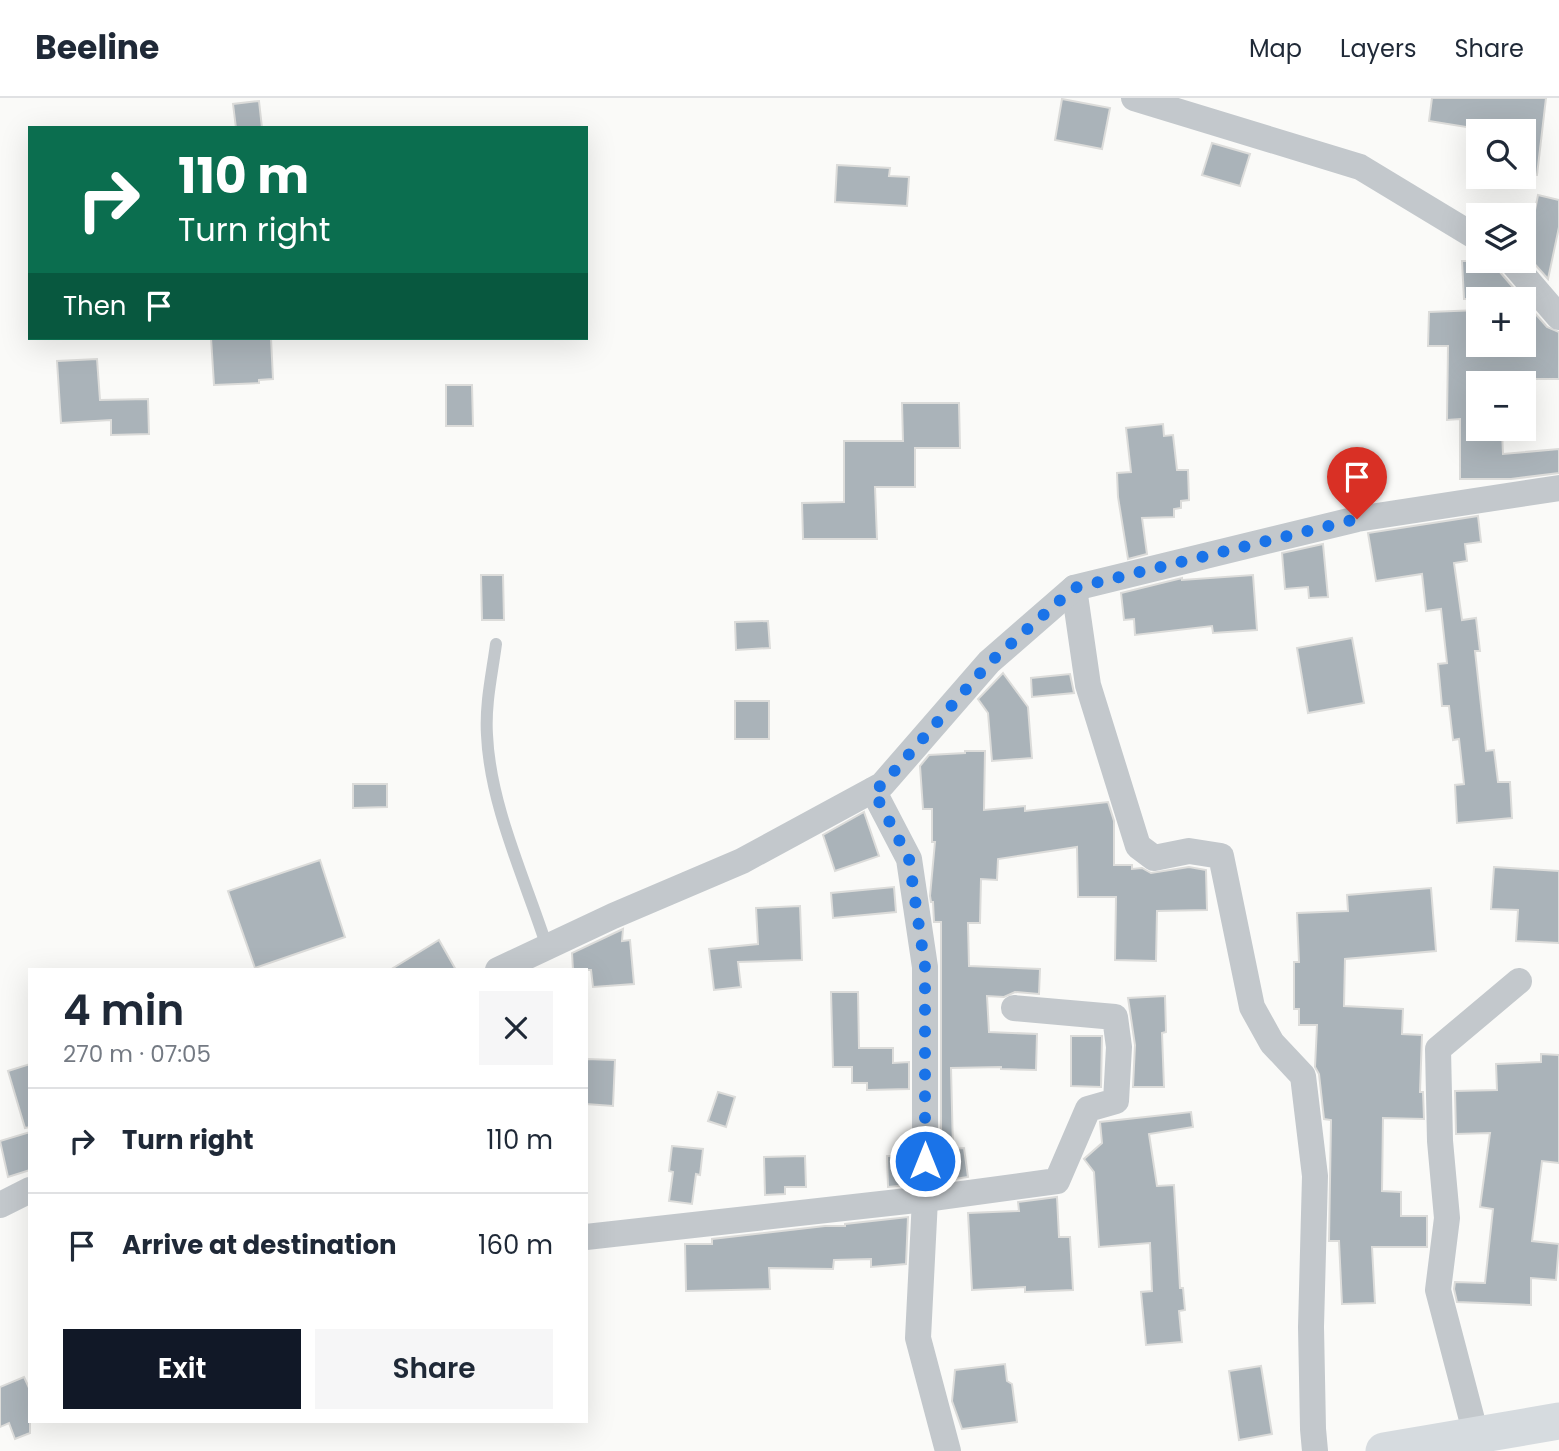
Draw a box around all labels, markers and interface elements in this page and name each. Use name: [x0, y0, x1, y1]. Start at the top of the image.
text: Beeline: [35, 24, 159, 71]
text: Map: [1249, 32, 1302, 65]
text: Layers: [1340, 32, 1416, 65]
text: Share: [1454, 32, 1524, 65]
map controls: [1466, 119, 1536, 441]
button: search: [1466, 119, 1536, 189]
text: 110 m: [178, 142, 309, 210]
icon: right: [63, 154, 154, 245]
button: layers: [1466, 203, 1536, 273]
text: Turn right: [178, 207, 330, 252]
icon: arrive: [140, 287, 178, 325]
button: +: [1466, 287, 1536, 357]
text: Then: [63, 288, 126, 324]
button: −: [1466, 371, 1536, 441]
pin: [1327, 447, 1387, 519]
icon: arrive: [1338, 458, 1376, 496]
text: 4 min: [63, 981, 184, 1040]
button: close: [479, 991, 553, 1065]
text: 270 m · 07:05: [63, 1038, 211, 1070]
icon: right: [63, 1122, 101, 1160]
text: Turn right: [122, 1122, 254, 1158]
text: 110 m: [486, 1122, 553, 1158]
position arrow: [888, 1124, 962, 1198]
icon: arrive: [63, 1227, 101, 1265]
text: Arrive at destination: [122, 1227, 397, 1263]
text: 160 m: [478, 1227, 553, 1263]
button: Exit: [63, 1329, 301, 1409]
button: Share: [315, 1329, 553, 1409]

